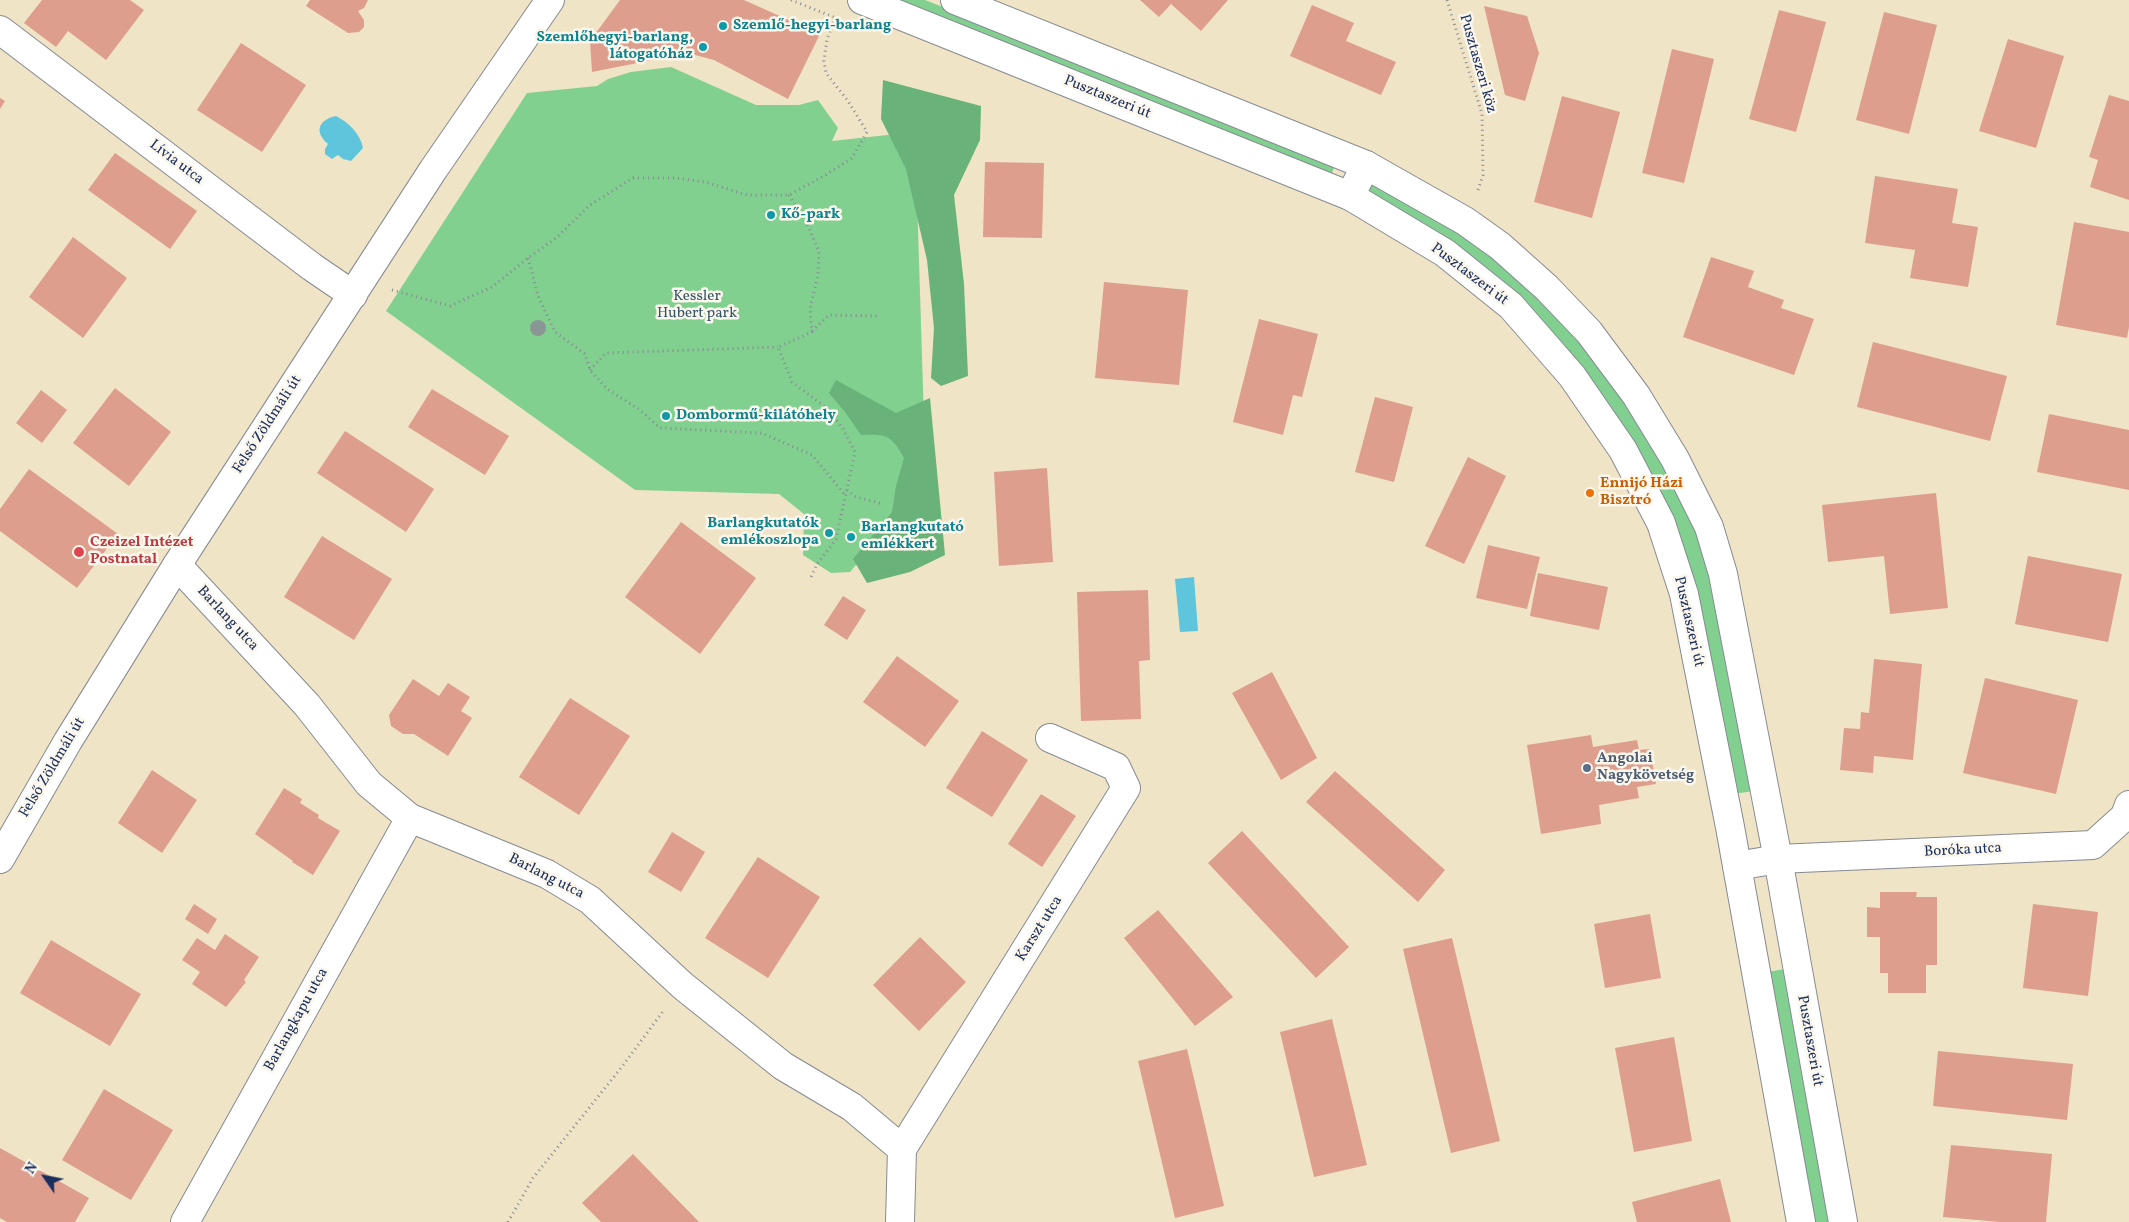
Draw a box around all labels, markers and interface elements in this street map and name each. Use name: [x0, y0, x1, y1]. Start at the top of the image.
street label: Pusztaszeri köz: [1454, 12, 1500, 116]
place label: Szemlő-hegyi-barlang: [733, 17, 891, 35]
marker: Szemlő-hegyi-barlang: [717, 20, 729, 32]
place label: Szemlőhegyi-barlang, látogatóház: [536, 29, 693, 64]
marker: Szemlőhegyi-barlang, látogatóház: [697, 41, 709, 53]
street label: Pusztaszeri út: [1061, 72, 1153, 124]
street label: Lívia utca: [145, 137, 207, 189]
place label: Kő-park: [781, 206, 840, 224]
marker: Kő-park: [765, 209, 777, 221]
street label: Pusztaszeri út: [1427, 240, 1511, 310]
park label: Kessler Hubert park: [657, 288, 737, 323]
street label: Felső Zöldmáli út: [230, 373, 306, 477]
place label: Dombormű-kilátóhely: [676, 407, 836, 425]
marker: Dombormű-kilátóhely: [660, 410, 672, 422]
place label: Ennijó Házi Bisztró: [1600, 475, 1683, 510]
marker: Ennijó Házi Bisztró: [1584, 487, 1596, 499]
place label: Barlangkutatók emlékoszlopa: [707, 515, 819, 550]
place label: Barlangkutató emlékkert: [861, 519, 964, 554]
marker: Barlangkutatók emlékoszlopa: [823, 527, 835, 539]
marker: Barlangkutató emlékkert: [845, 531, 857, 543]
place label: Czeizel Intézet Postnatal: [90, 534, 193, 569]
marker: Czeizel Intézet Postnatal: [72, 545, 86, 559]
street label: Pusztaszeri út: [1669, 575, 1707, 669]
street label: Barlang utca: [192, 583, 262, 655]
street label: Felső Zöldmáli út: [16, 715, 90, 821]
place label: Angolai Nagykövetség: [1597, 750, 1694, 785]
marker: Angolai Nagykövetség: [1581, 762, 1593, 774]
street label: Boróka utca: [1924, 840, 2002, 862]
street label: Barlang utca: [505, 850, 587, 904]
street label: Karszt utca: [1013, 893, 1067, 965]
street label: Barlangkapu utca: [261, 965, 333, 1075]
street label: Pusztaszeri út: [1792, 994, 1826, 1088]
north arrow: [20, 1152, 70, 1202]
text: N: [21, 1159, 43, 1178]

